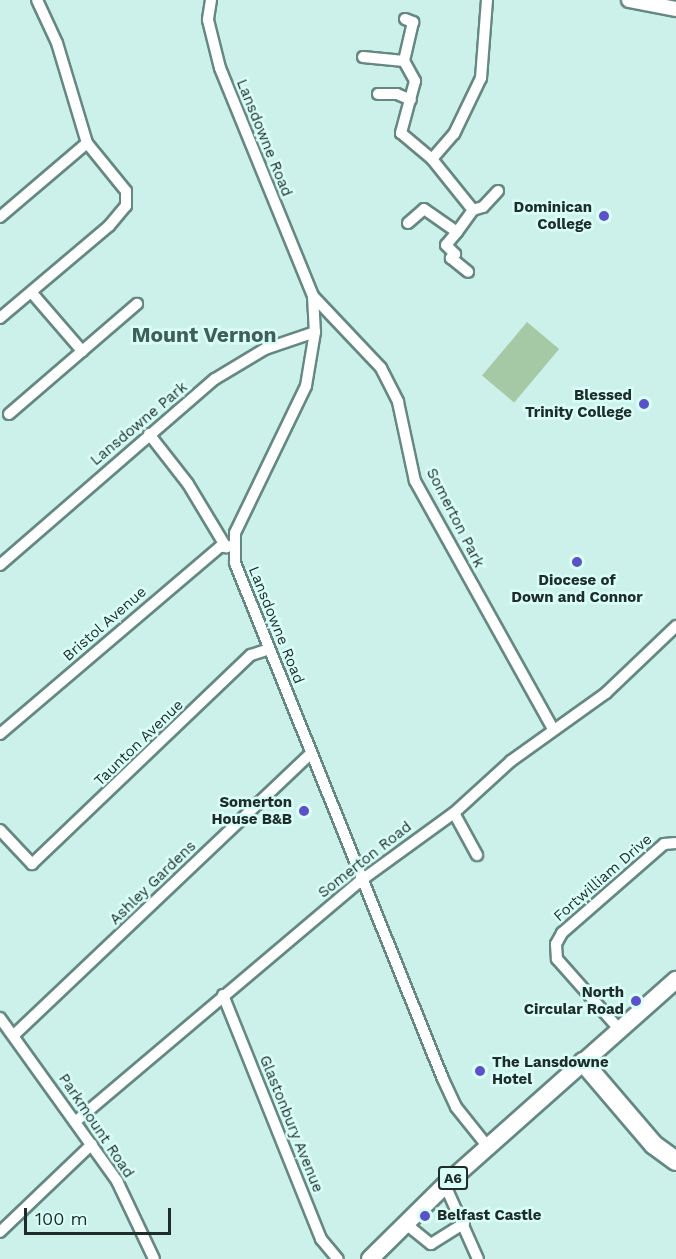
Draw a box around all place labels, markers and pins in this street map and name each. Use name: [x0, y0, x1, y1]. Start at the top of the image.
place label: Dominican College: [514, 198, 592, 233]
marker: Dominican College: [597, 209, 611, 223]
place label: Blessed Trinity College: [525, 386, 632, 421]
marker: Blessed Trinity College: [637, 397, 651, 411]
marker: Diocese of Down and Connor: [570, 555, 584, 569]
place label: Diocese of Down and Connor: [511, 571, 643, 606]
place label: Somerton House B&B: [212, 793, 292, 828]
marker: Somerton House B&B: [297, 804, 311, 818]
place label: North Circular Road: [524, 983, 624, 1018]
marker: North Circular Road: [629, 994, 643, 1008]
place label: The Lansdowne Hotel: [492, 1053, 609, 1088]
marker: The Lansdowne Hotel: [473, 1064, 487, 1078]
place label: Belfast Castle: [437, 1207, 541, 1225]
marker: Belfast Castle: [418, 1209, 432, 1223]

